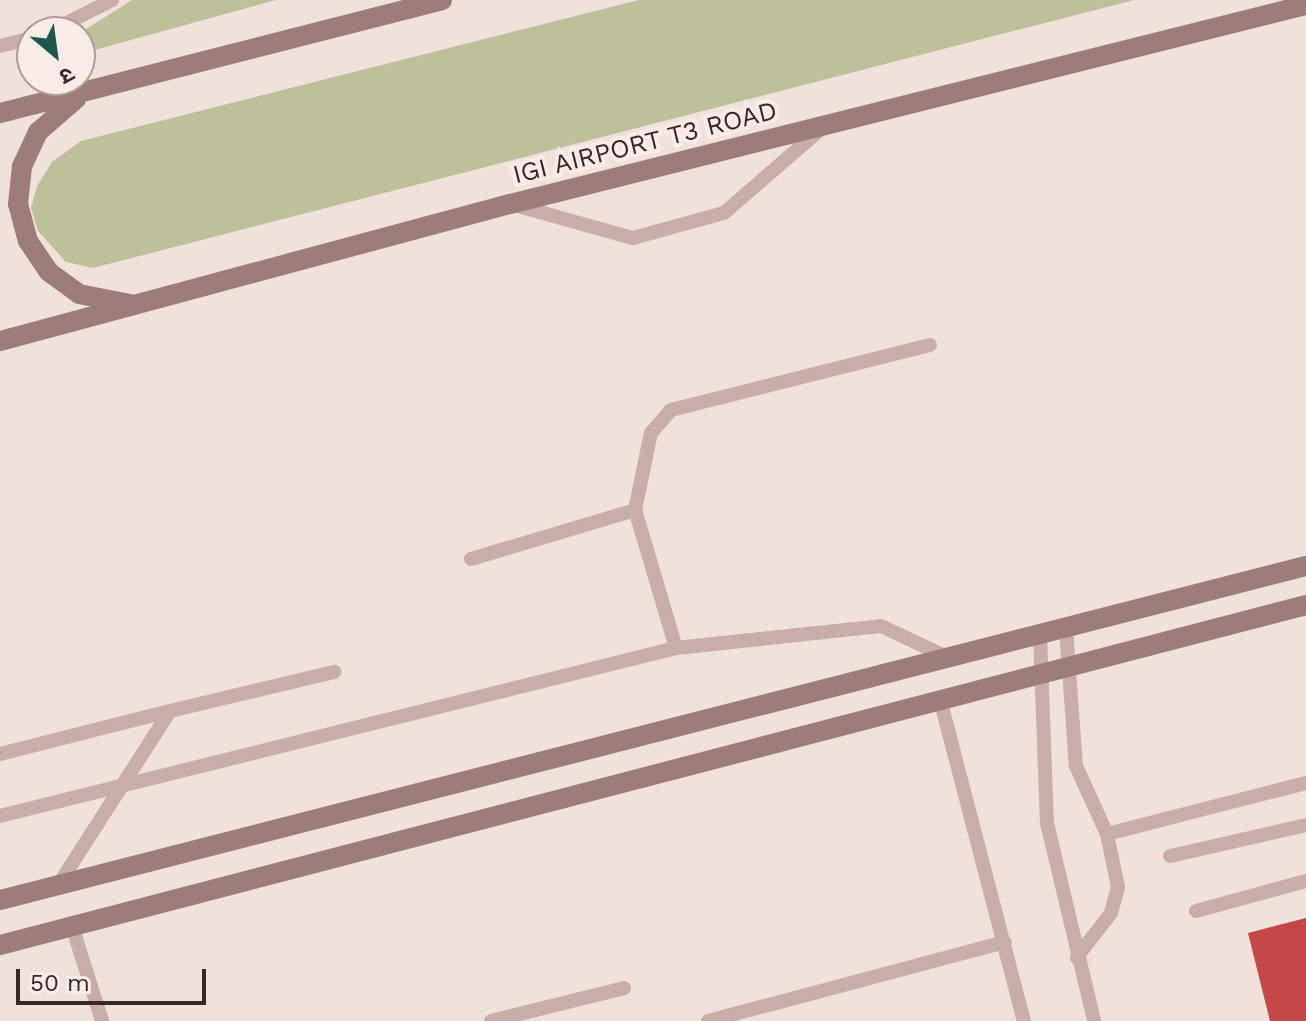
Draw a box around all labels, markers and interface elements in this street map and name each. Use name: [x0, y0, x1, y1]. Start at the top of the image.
north arrow: [16, 16, 96, 96]
text: उ: [55, 62, 79, 90]
street label: IGI AIRPORT T3 ROAD: [509, 95, 781, 191]
scale bar: [20, 953, 210, 1003]
text: 50 m: [30, 969, 90, 997]

